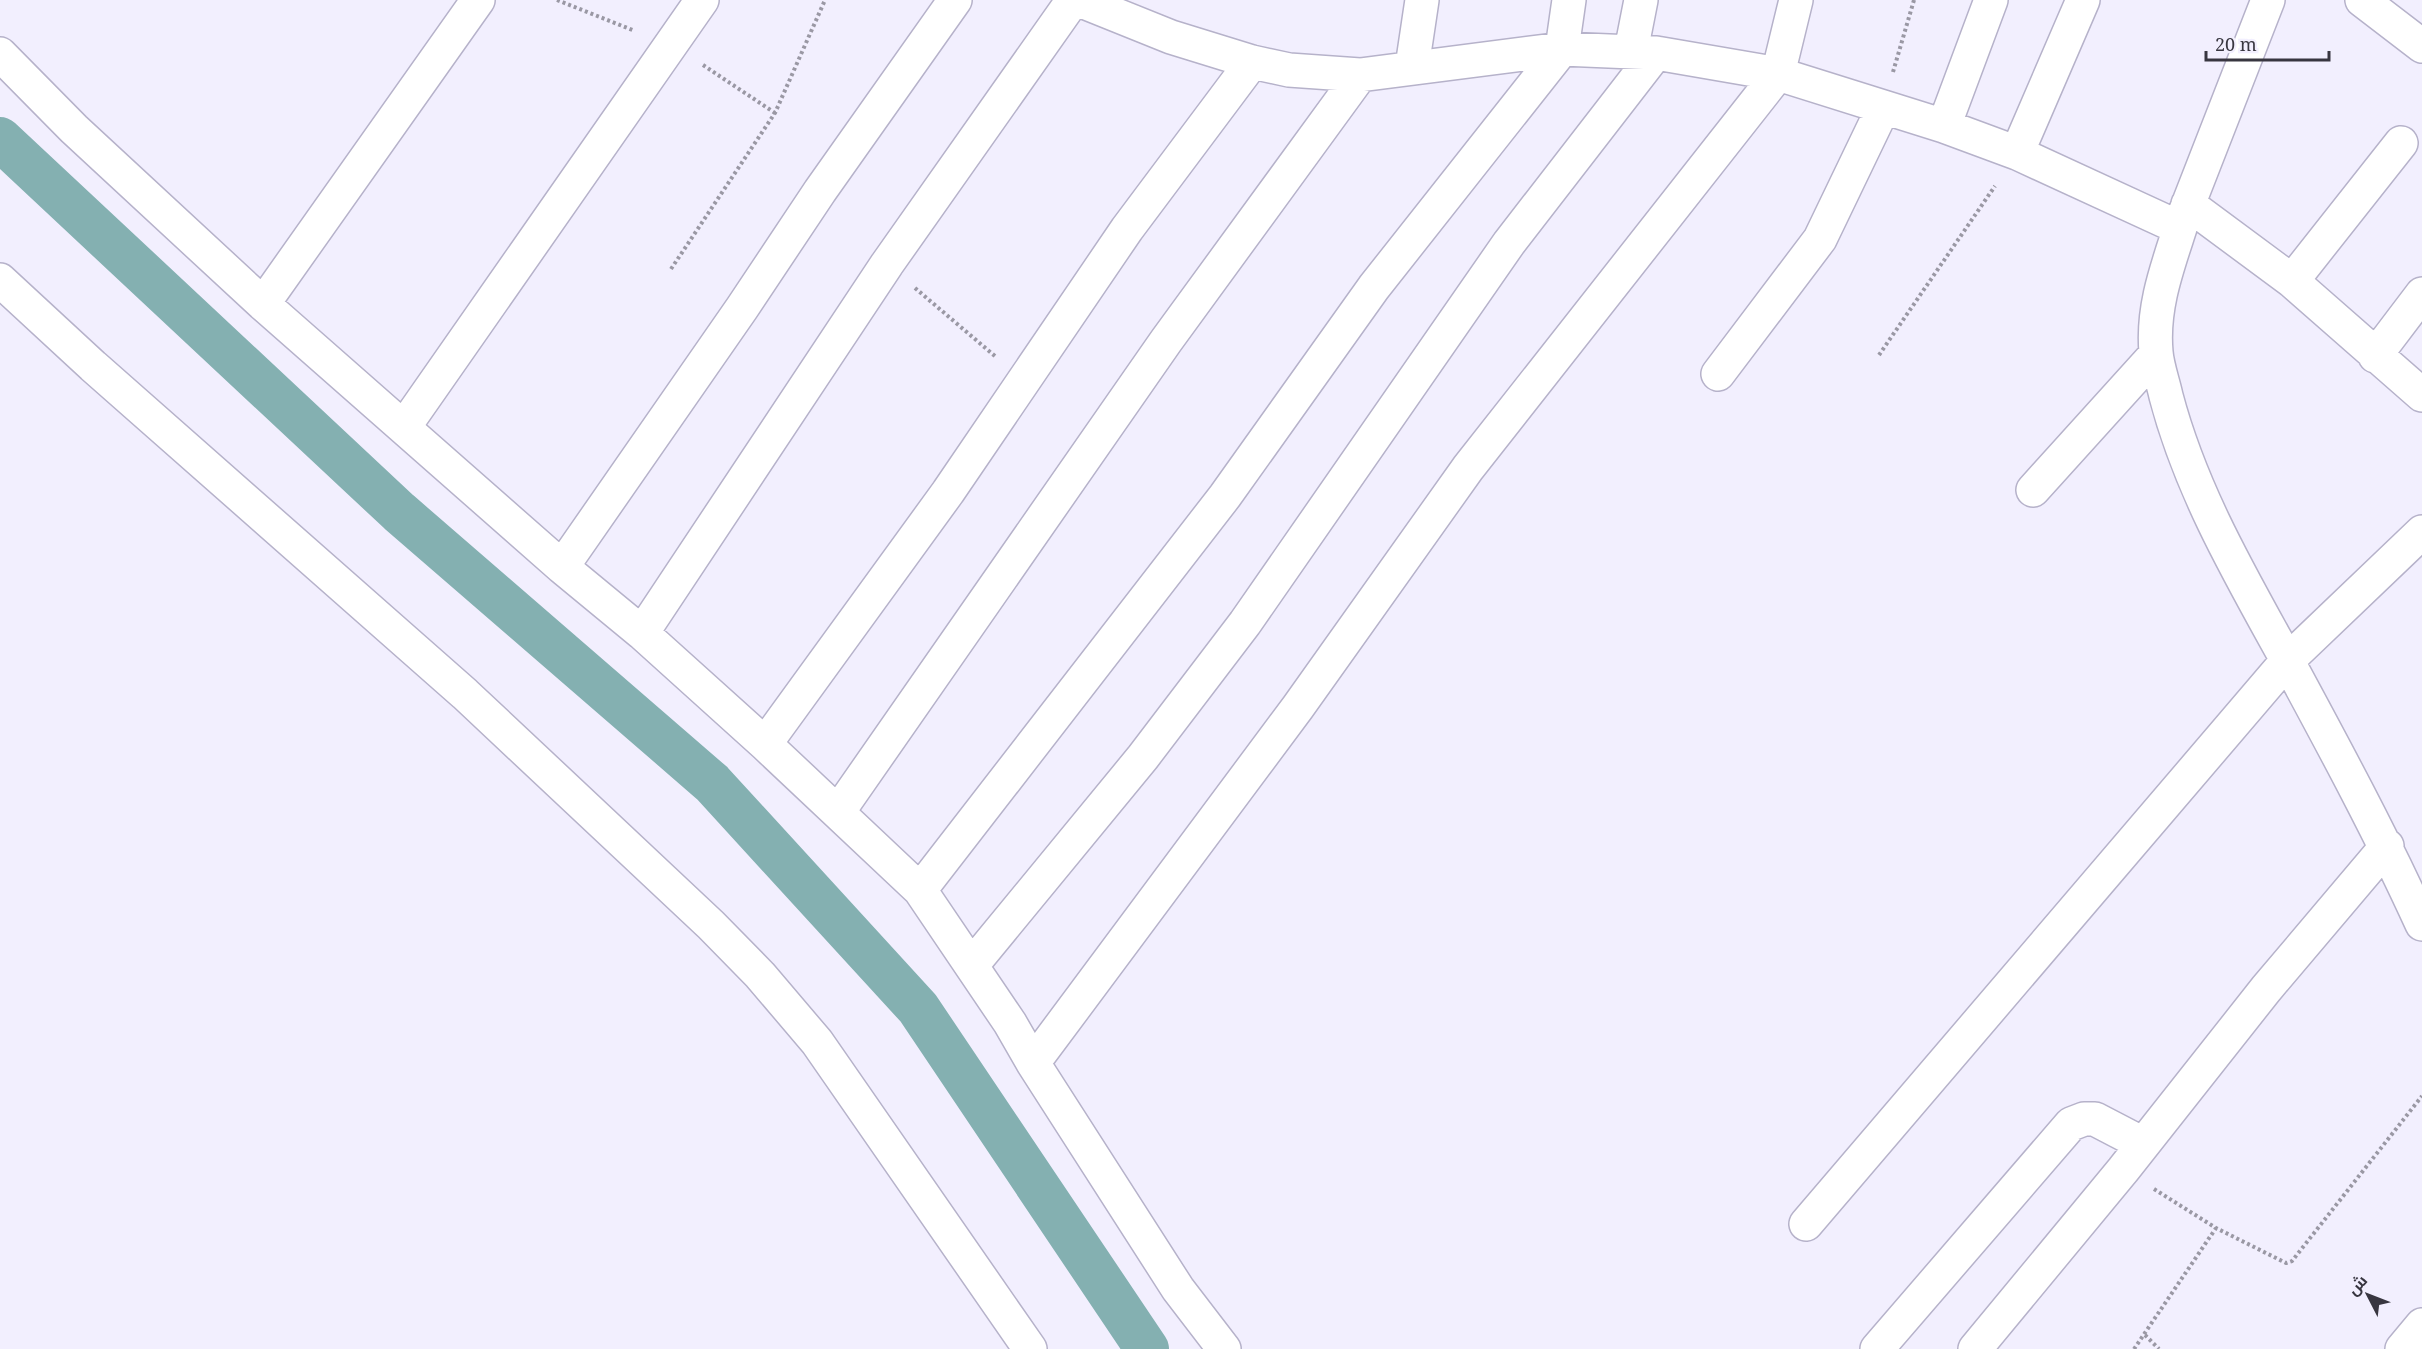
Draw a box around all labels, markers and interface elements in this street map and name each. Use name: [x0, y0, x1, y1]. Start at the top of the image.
scale bar: [2206, 24, 2329, 62]
text: 20 m: [2215, 32, 2257, 56]
north arrow: [2338, 1265, 2398, 1325]
text: ش: [2342, 1270, 2372, 1300]

